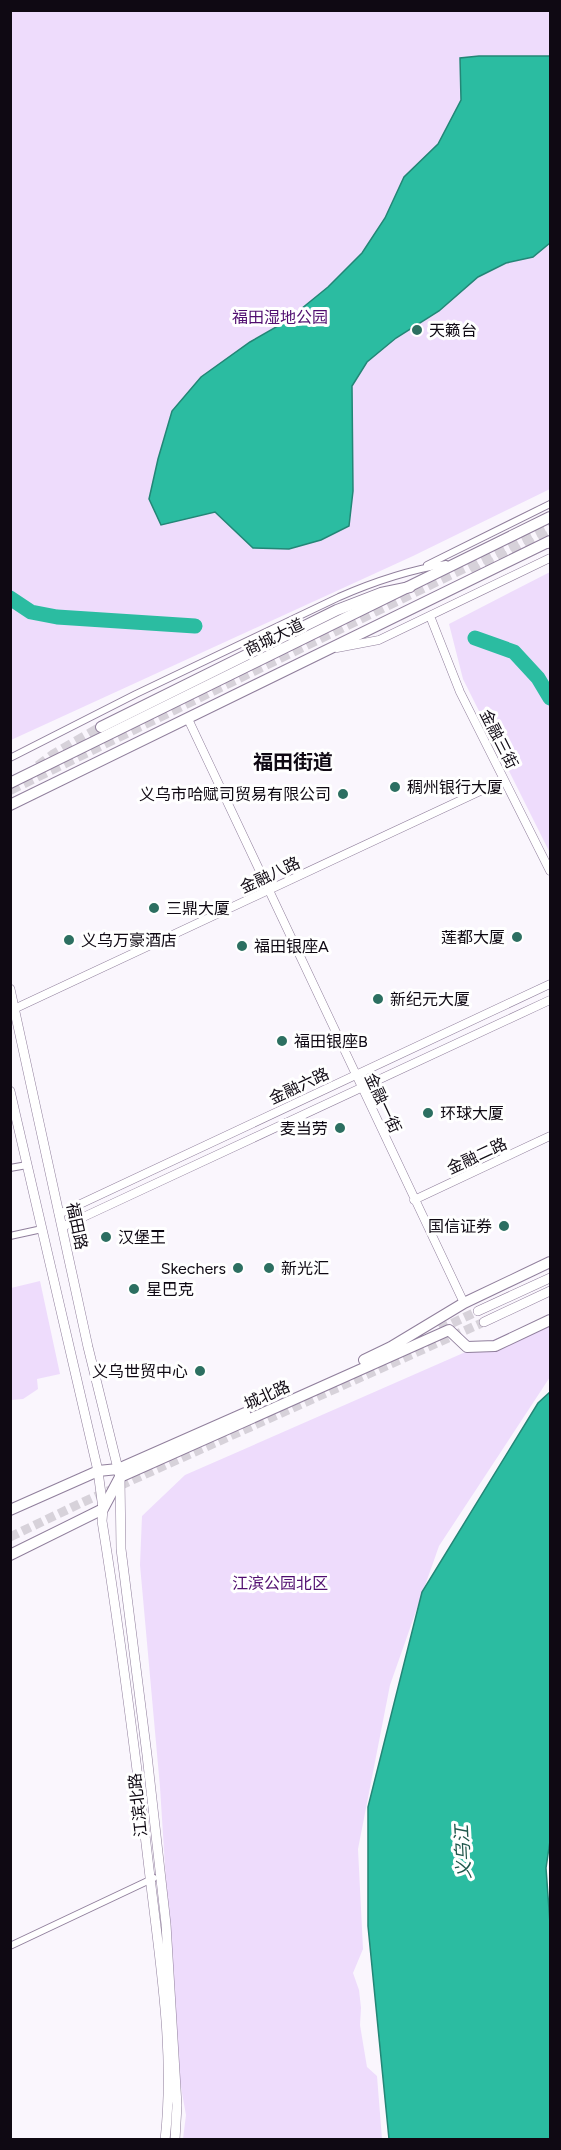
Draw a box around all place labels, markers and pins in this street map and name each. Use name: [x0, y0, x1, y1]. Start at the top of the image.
place label: 天籁台: [429, 321, 477, 340]
marker: 天籁台: [410, 323, 424, 337]
place label: 稠州银行大厦: [407, 778, 503, 797]
marker: 稠州银行大厦: [388, 780, 402, 794]
place label: 义乌市哈赋司贸易有限公司: [139, 785, 331, 804]
marker: 义乌市哈赋司贸易有限公司: [336, 787, 350, 801]
place label: 三鼎大厦: [166, 899, 230, 918]
marker: 三鼎大厦: [147, 901, 161, 915]
place label: 莲都大厦: [441, 928, 505, 947]
marker: 莲都大厦: [510, 930, 524, 944]
place label: 义乌万豪酒店: [81, 931, 177, 950]
marker: 义乌万豪酒店: [62, 933, 76, 947]
place label: 福田银座A: [254, 937, 329, 956]
marker: 福田银座A: [235, 939, 249, 953]
place label: 新纪元大厦: [390, 990, 470, 1009]
marker: 新纪元大厦: [371, 992, 385, 1006]
place label: 福田银座B: [294, 1032, 368, 1051]
marker: 福田银座B: [275, 1034, 289, 1048]
place label: 环球大厦: [440, 1104, 504, 1123]
marker: 环球大厦: [421, 1106, 435, 1120]
place label: 麦当劳: [280, 1119, 328, 1138]
marker: 麦当劳: [333, 1121, 347, 1135]
place label: 国信证券: [428, 1217, 492, 1236]
marker: 国信证券: [497, 1219, 511, 1233]
place label: 汉堡王: [118, 1228, 166, 1247]
marker: 汉堡王: [99, 1230, 113, 1244]
place label: Skechers: [161, 1259, 226, 1278]
place label: 新光汇: [281, 1259, 329, 1278]
marker: Skechers: [231, 1261, 245, 1275]
marker: 新光汇: [262, 1261, 276, 1275]
place label: 星巴克: [146, 1280, 194, 1299]
marker: 星巴克: [127, 1282, 141, 1296]
place label: 义乌世贸中心: [92, 1362, 188, 1381]
marker: 义乌世贸中心: [193, 1364, 207, 1378]

